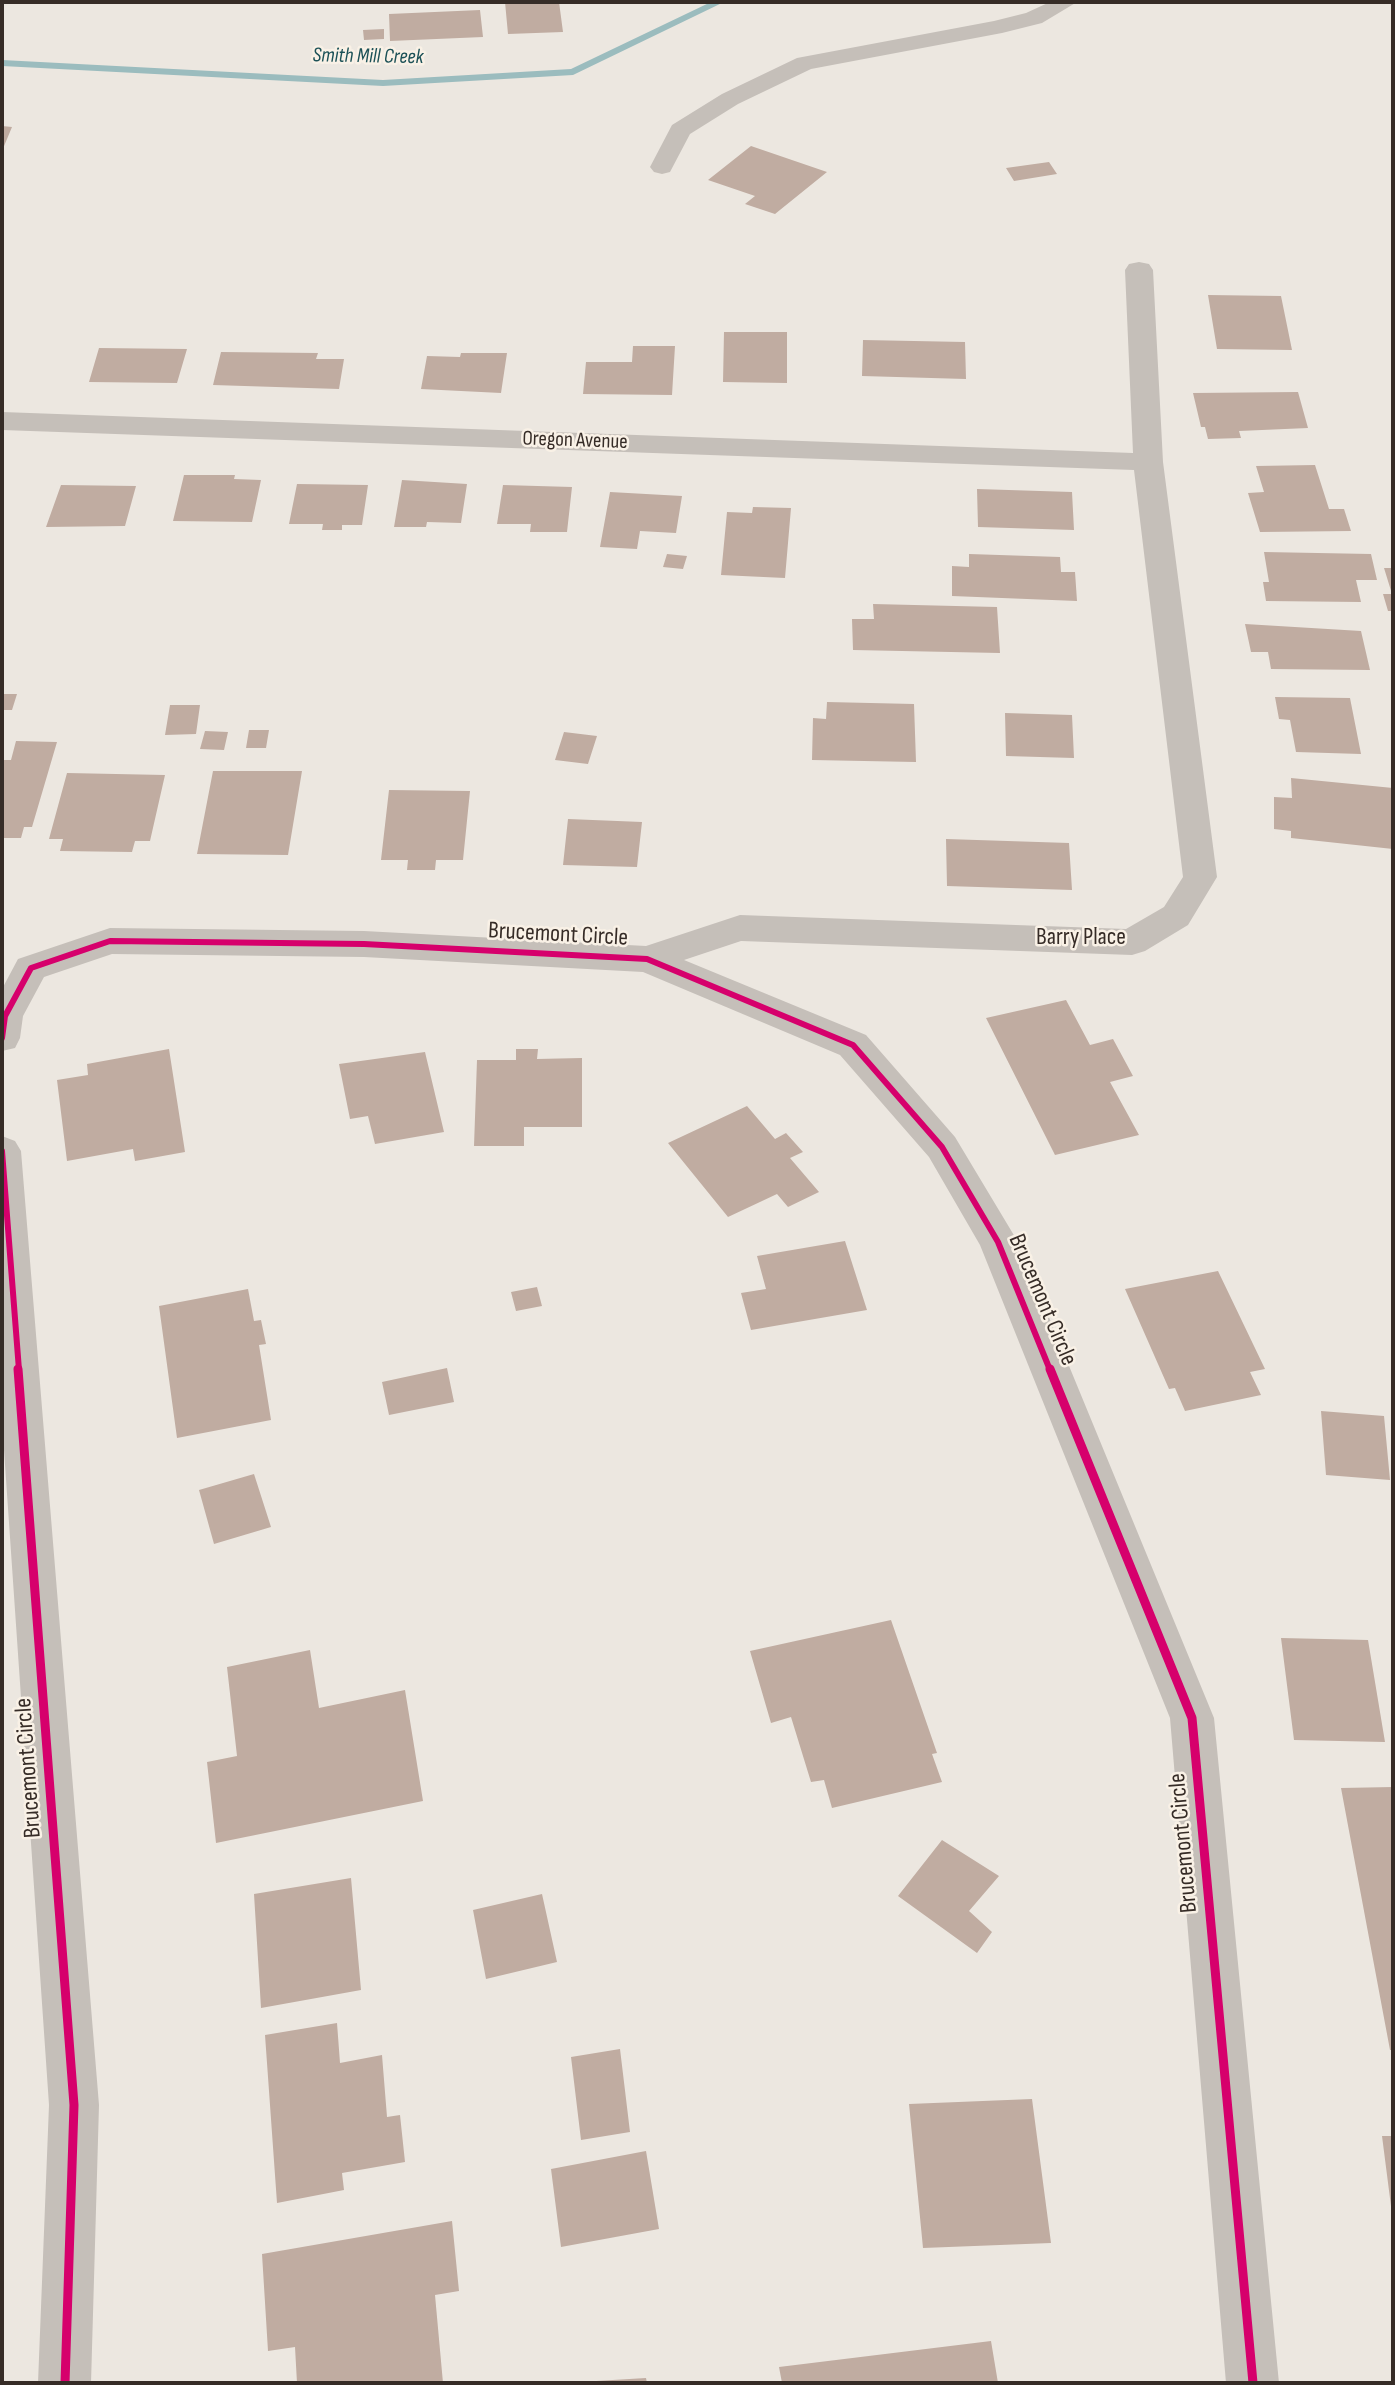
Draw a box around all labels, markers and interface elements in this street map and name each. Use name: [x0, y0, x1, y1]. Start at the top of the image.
water label: Smith Mill Creek: [312, 43, 424, 71]
street label: Oregon Avenue: [522, 427, 628, 455]
street label: Brucemont Circle: [487, 917, 629, 953]
street label: Barry Place: [1036, 924, 1126, 952]
street label: Brucemont Circle: [1001, 1230, 1083, 1370]
street label: Brucemont Circle: [10, 1697, 48, 1839]
street label: Brucemont Circle: [1164, 1772, 1204, 1914]

